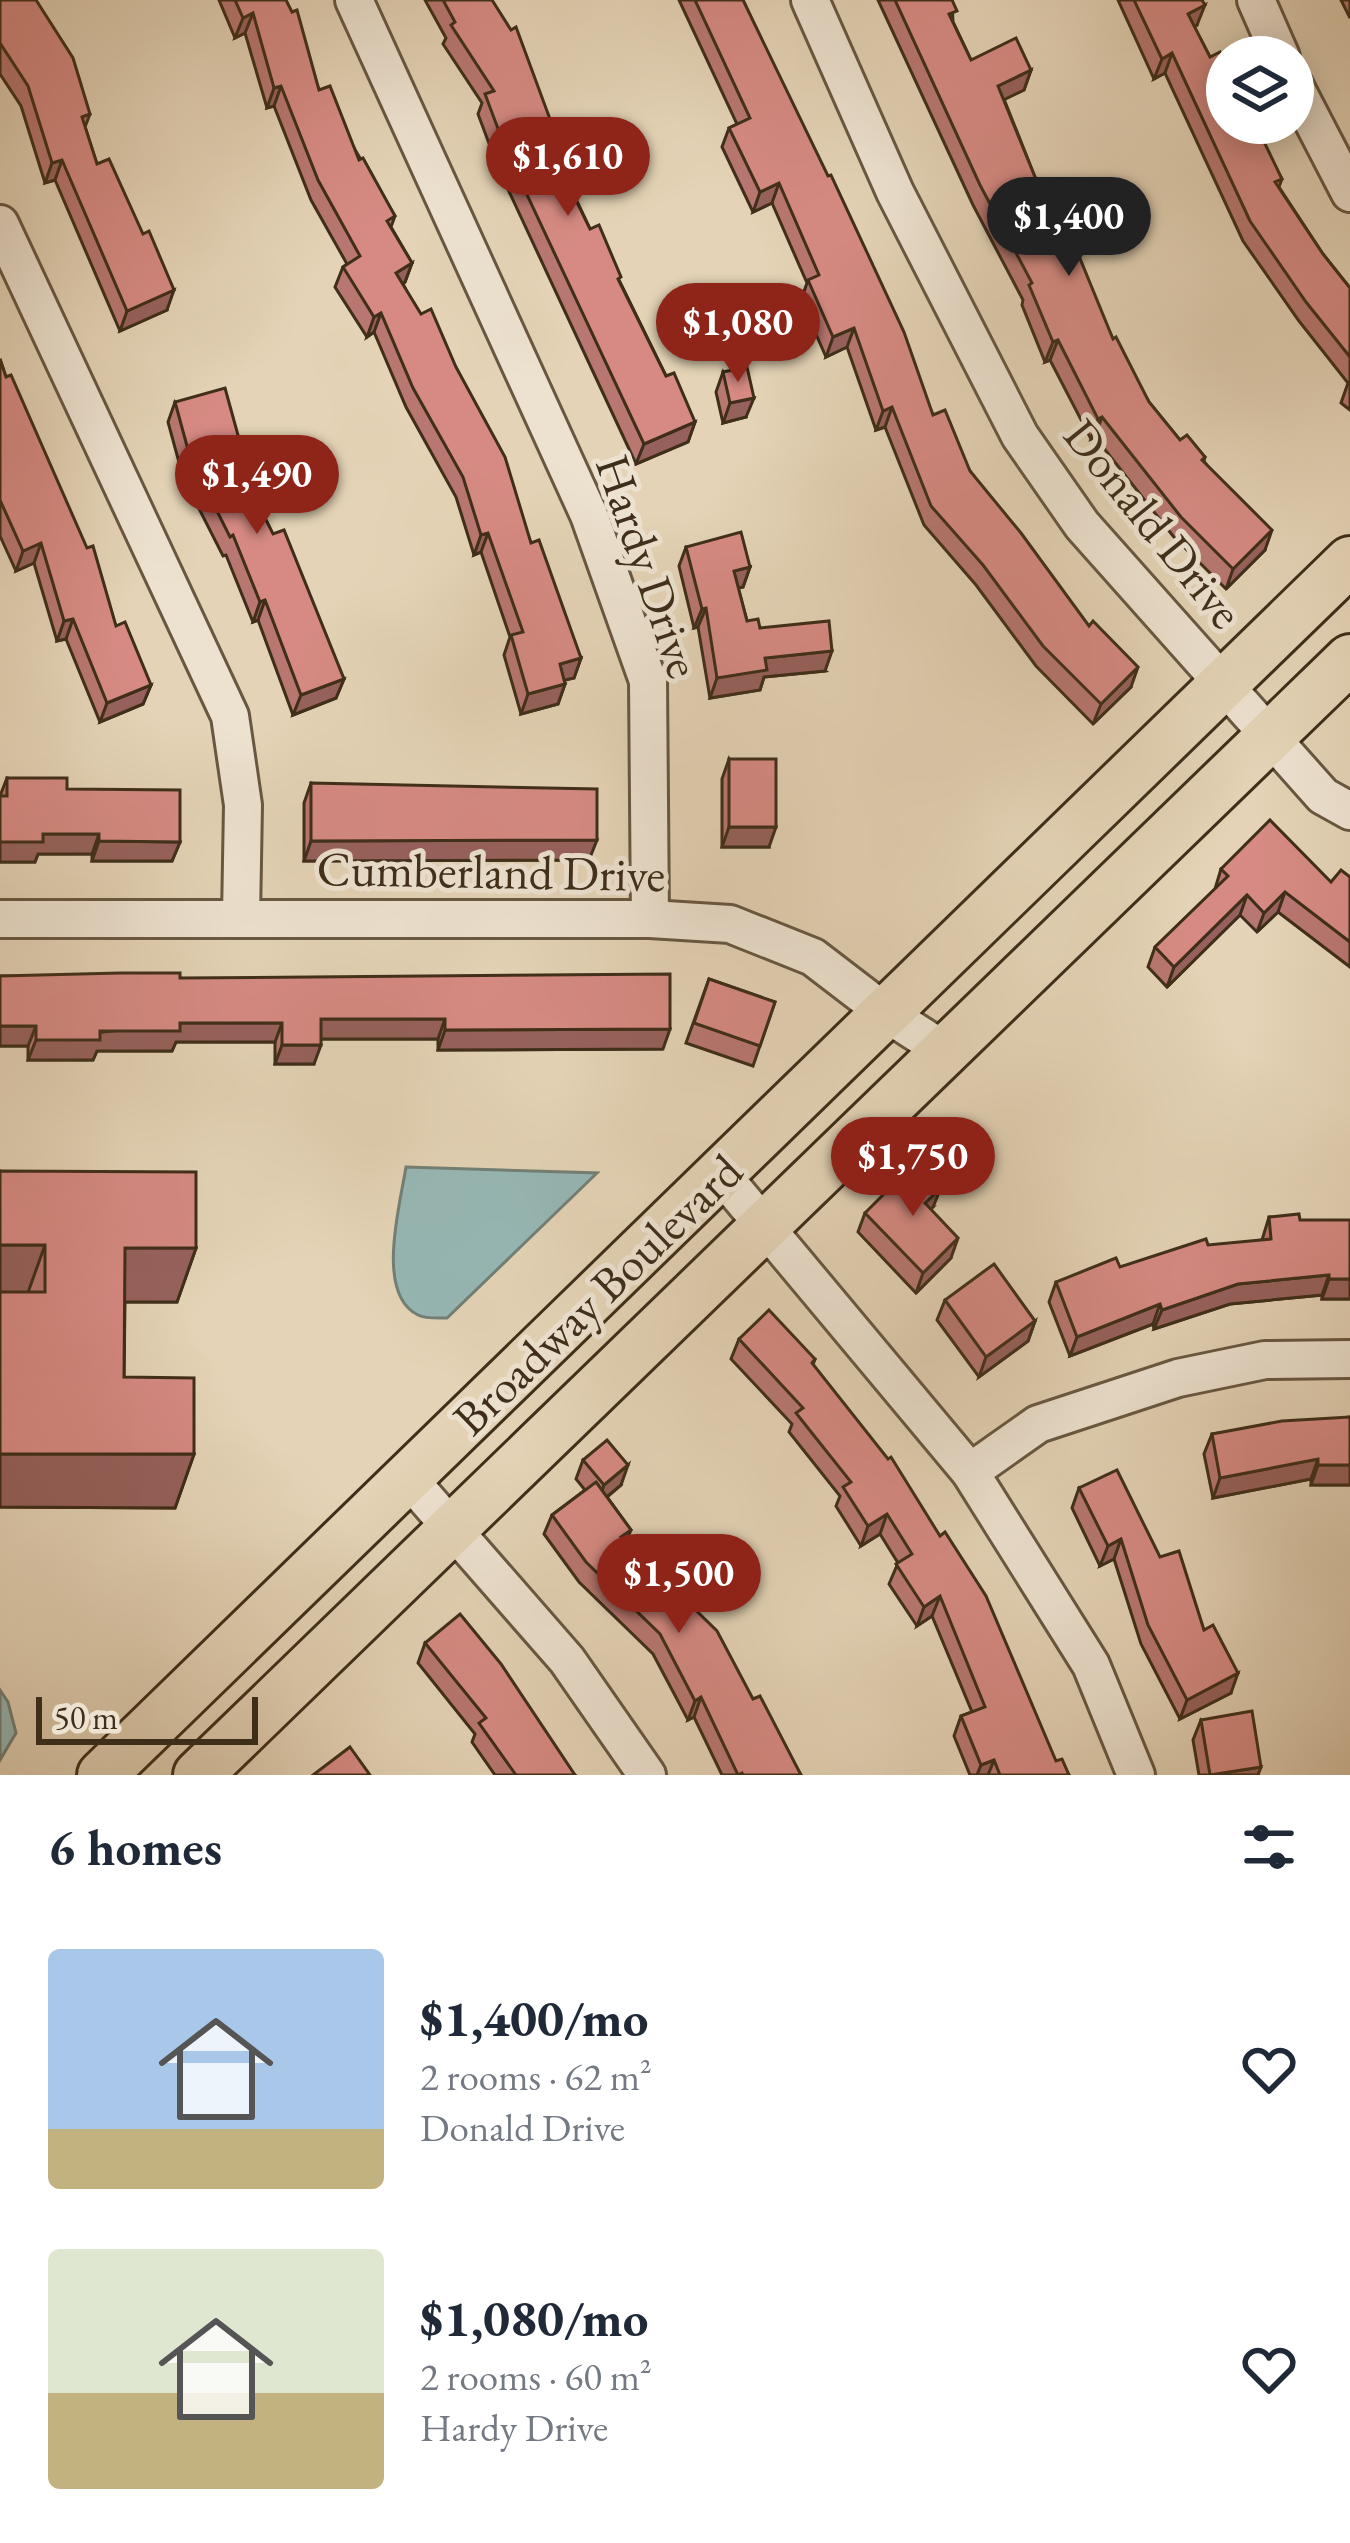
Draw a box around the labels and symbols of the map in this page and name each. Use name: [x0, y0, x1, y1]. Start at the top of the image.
pin: $1,610: [470, 117, 666, 219]
pin: $1,400: [971, 177, 1167, 279]
pin: $1,080: [640, 283, 836, 385]
street label: Donald Drive: [1050, 405, 1258, 641]
pin: $1,490: [159, 435, 355, 537]
street label: Hardy Drive: [582, 446, 716, 686]
street label: Cumberland Drive: [316, 837, 666, 905]
pin: $1,750: [815, 1117, 1011, 1219]
street label: Broadway Boulevard: [439, 1140, 755, 1448]
pin: $1,500: [581, 1534, 777, 1636]
scale bar: [36, 1691, 258, 1744]

